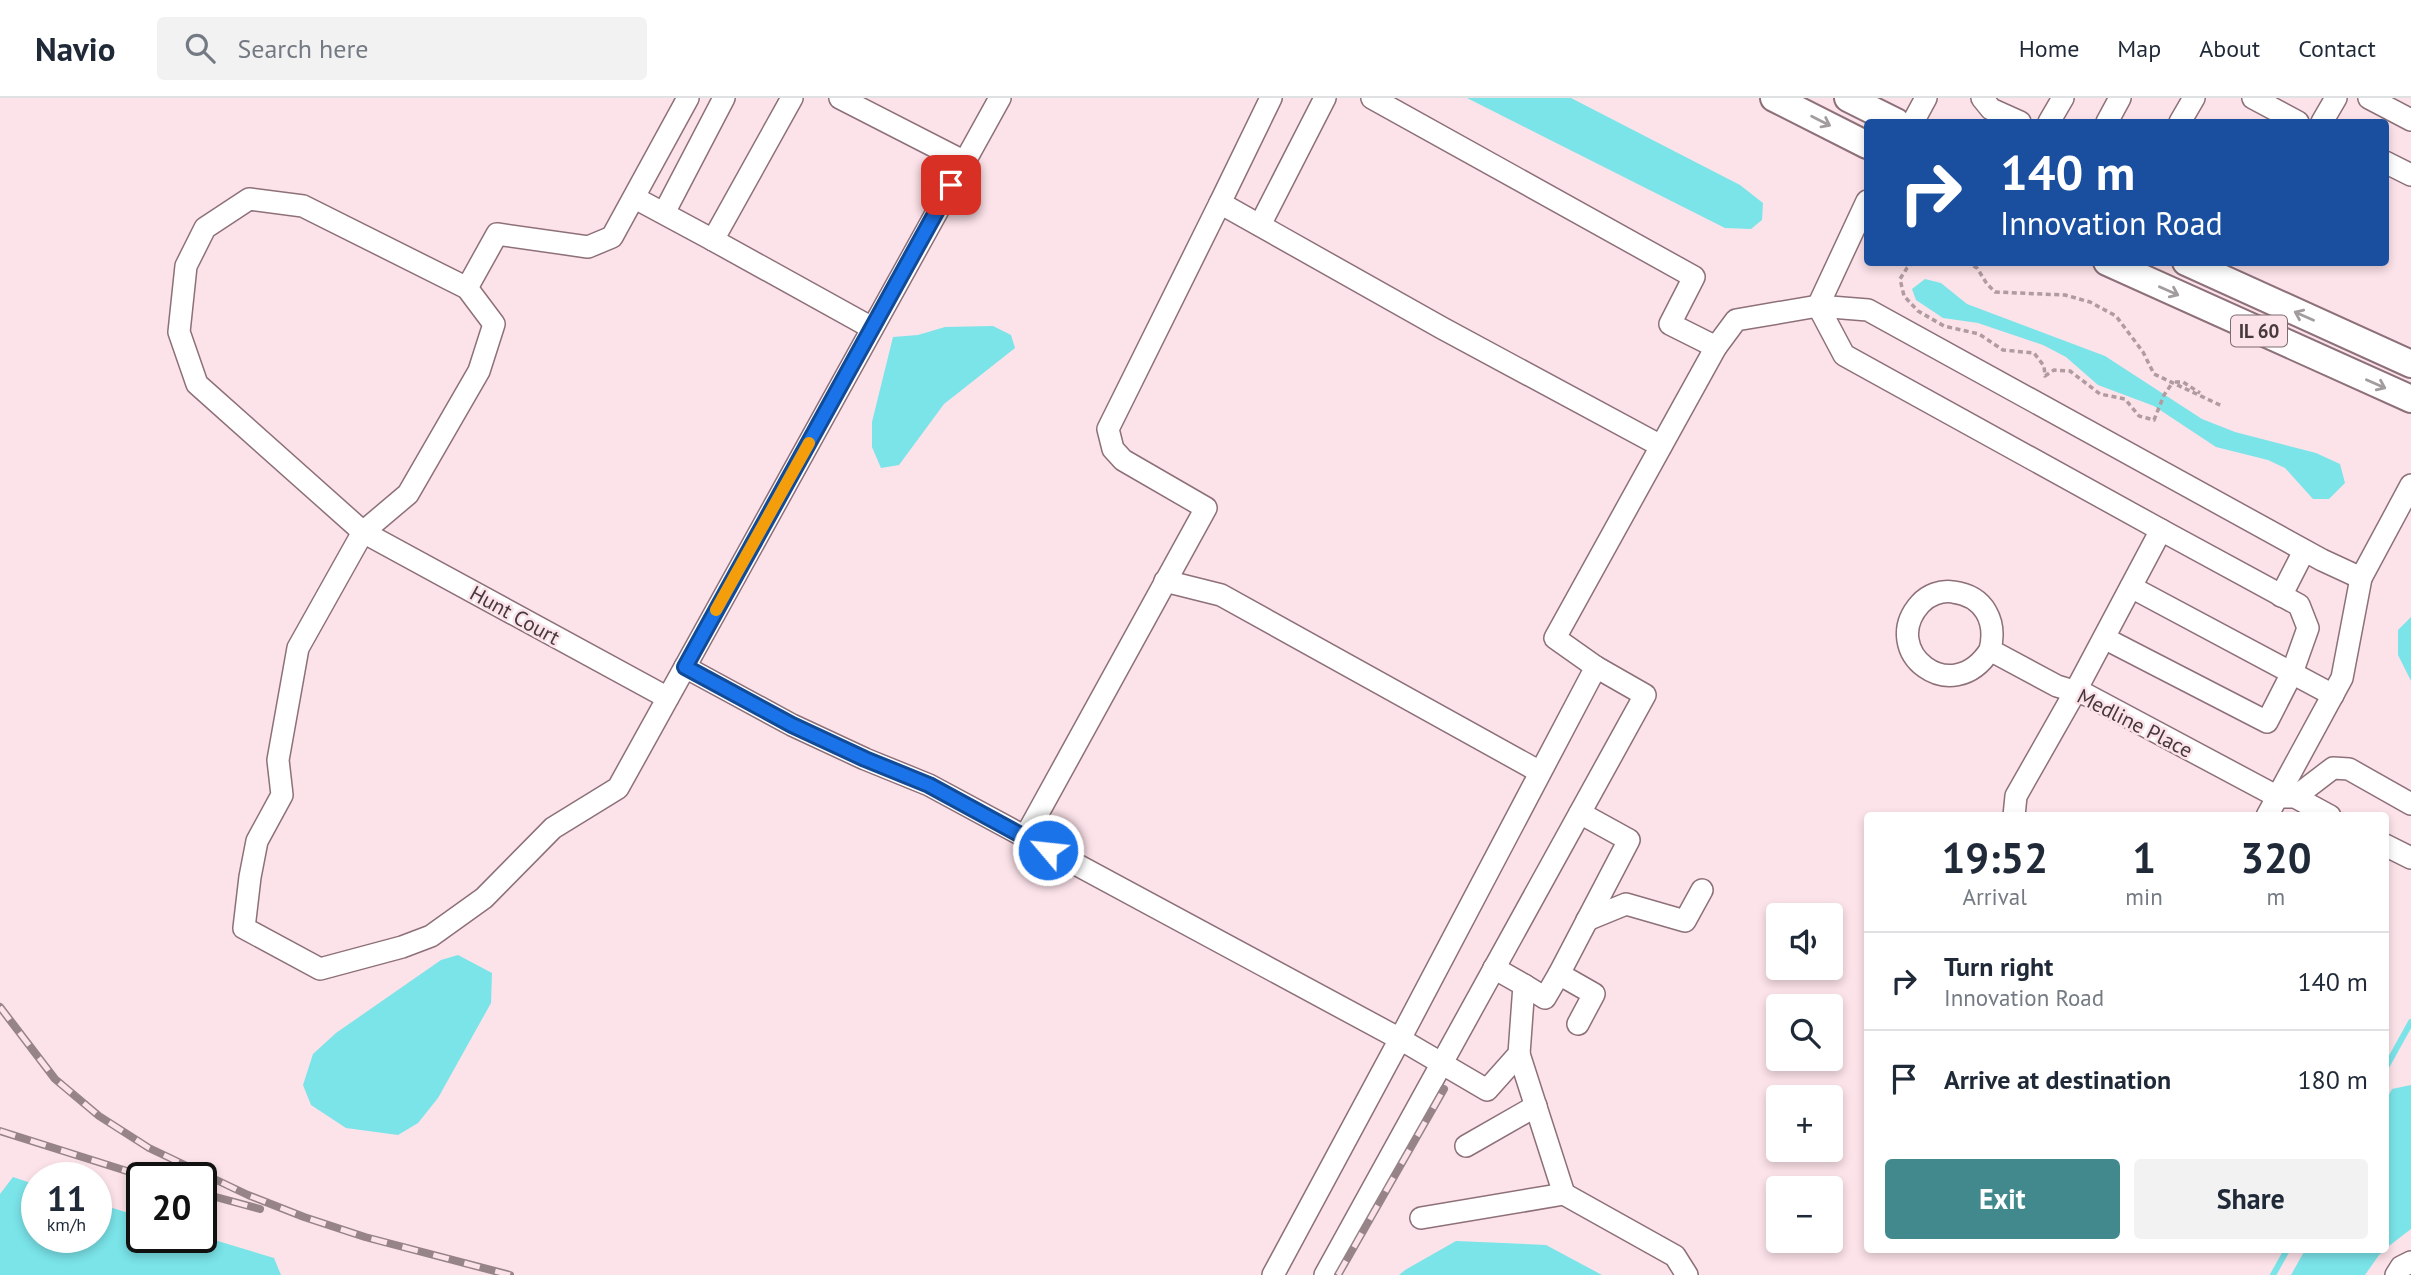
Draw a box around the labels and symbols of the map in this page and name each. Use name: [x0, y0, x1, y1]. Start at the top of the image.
one-way arrow: [1810, 115, 1831, 129]
pin: [921, 155, 981, 215]
one-way arrow: [2158, 285, 2179, 298]
one-way arrow: [2294, 309, 2315, 322]
road number: IL 60: [2231, 316, 2287, 346]
one-way arrow: [2365, 378, 2387, 391]
street label: Hunt Court: [465, 579, 565, 651]
street label: Medline Place: [2073, 682, 2197, 764]
position arrow: [1011, 813, 1085, 887]
speed limit sign: 20: [126, 1162, 217, 1253]

